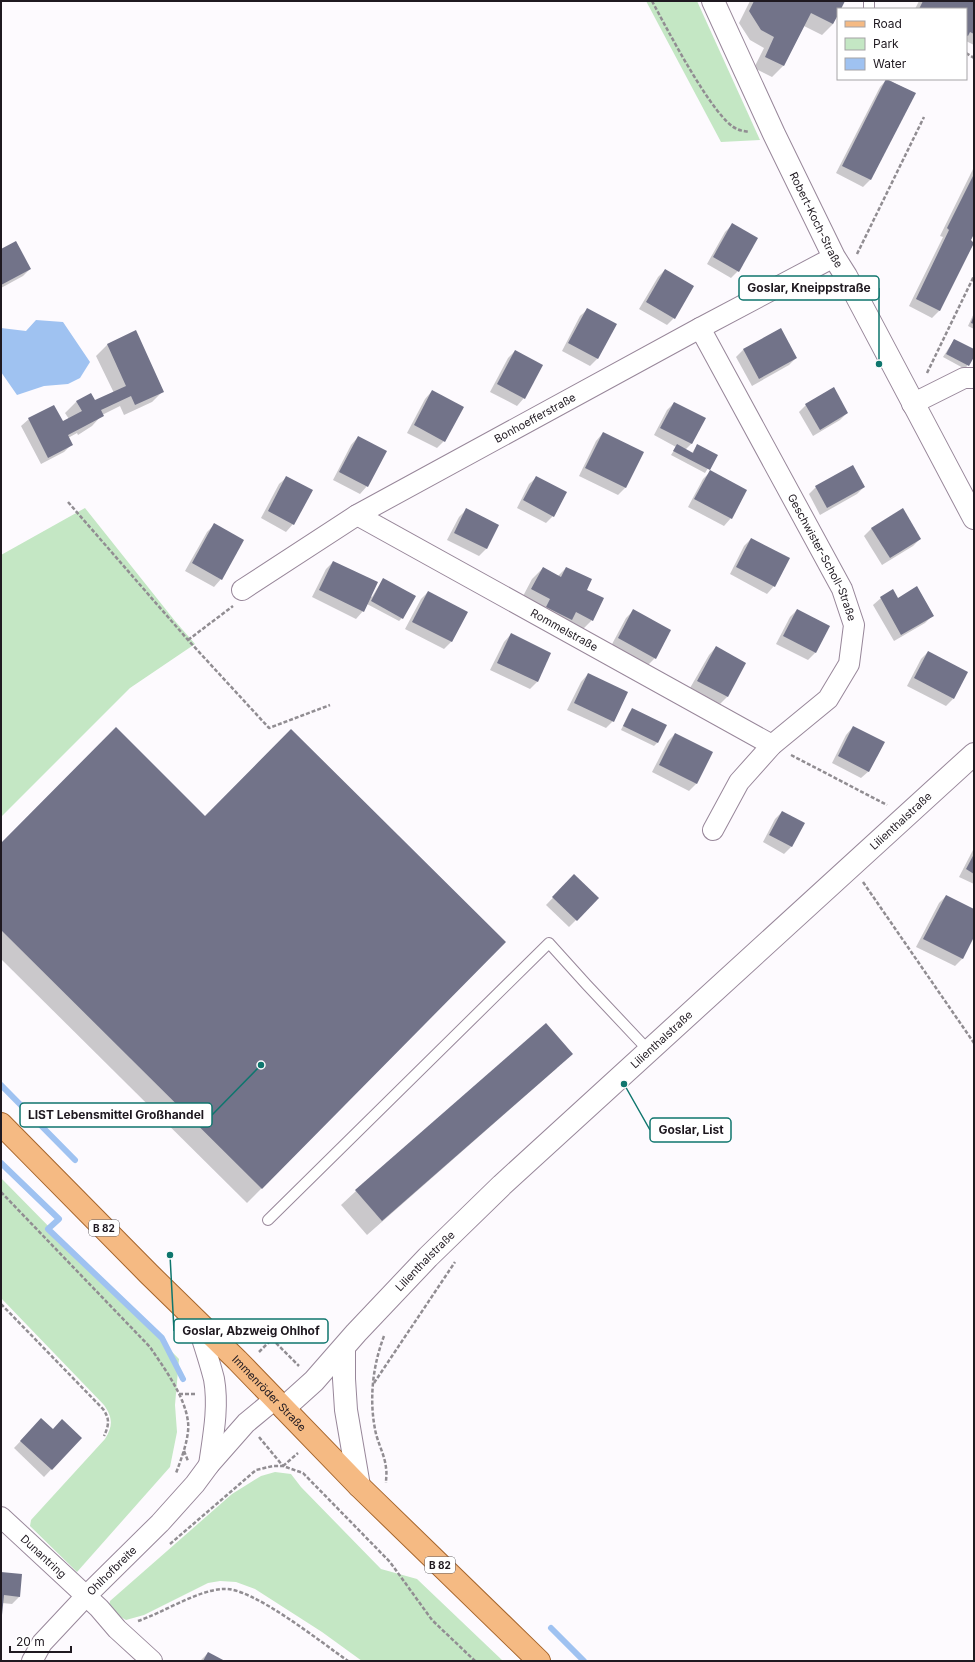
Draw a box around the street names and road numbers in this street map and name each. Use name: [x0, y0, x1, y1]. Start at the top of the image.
street label: Robert-Koch-Straße: [787, 170, 846, 270]
street label: Bonhoefferstraße: [492, 390, 578, 446]
street label: Geschwister-Scholl-Straße: [785, 491, 859, 623]
street label: Rommelstraße: [528, 606, 600, 654]
street label: Lilienthalstraße: [867, 789, 935, 853]
street label: Lilienthalstraße: [628, 1008, 695, 1071]
road number: B 82: [89, 1220, 119, 1236]
street label: Lilienthalstraße: [392, 1228, 458, 1294]
street label: Immenröder Straße: [229, 1352, 309, 1434]
street label: Dunantring: [18, 1532, 69, 1581]
street label: Ohlhofbreite: [84, 1543, 140, 1598]
road number: B 82: [425, 1557, 455, 1573]

